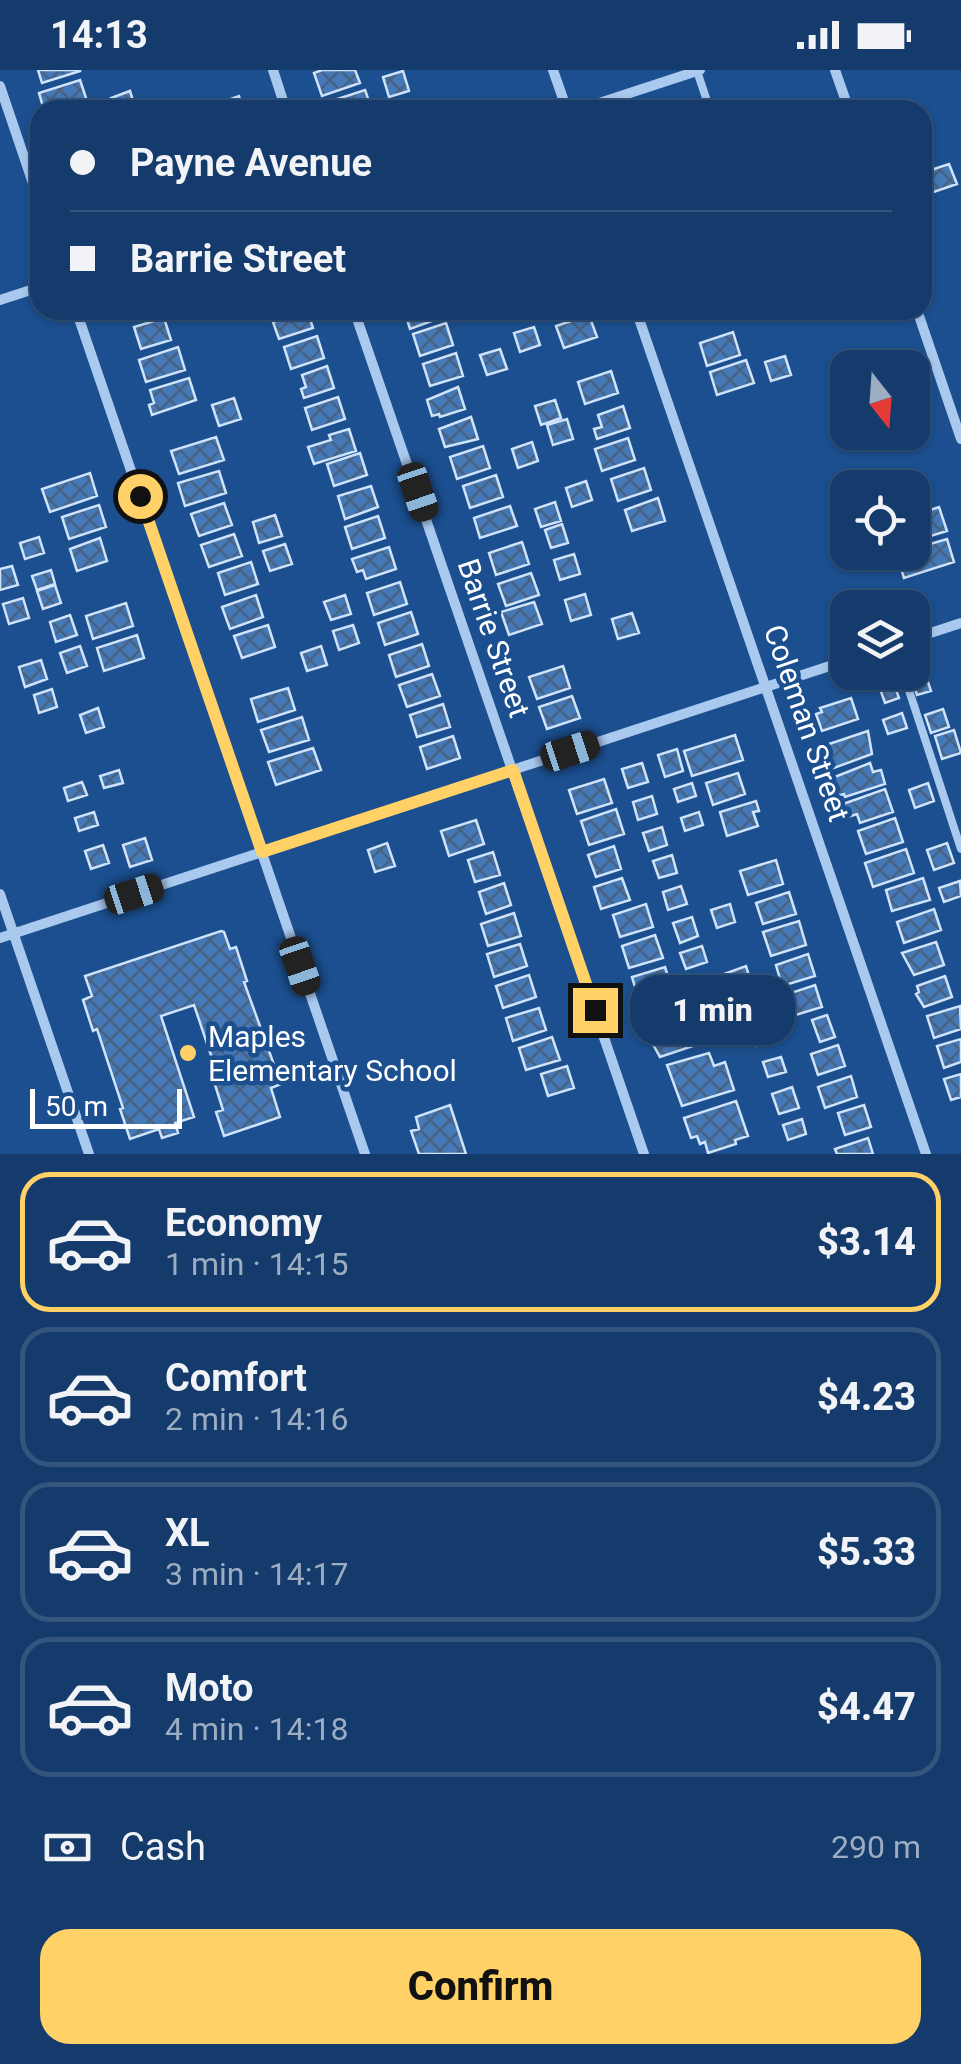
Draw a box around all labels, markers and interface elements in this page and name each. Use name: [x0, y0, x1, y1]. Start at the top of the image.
text: 14:13: [50, 13, 148, 57]
text: Payne Avenue: [130, 141, 372, 185]
text: Barrie Street: [130, 237, 346, 281]
north arrow: [830, 350, 930, 450]
map controls: [830, 350, 930, 690]
car: [394, 459, 442, 525]
button: locate: [830, 470, 930, 570]
route start: [118, 474, 163, 519]
street label: Barrie Street: [451, 554, 537, 722]
button: layers: [830, 590, 930, 690]
street label: Coleman Street: [757, 620, 857, 826]
car: [537, 727, 603, 775]
car: [101, 870, 167, 918]
car: [276, 933, 324, 999]
callout: 1 min: [630, 975, 795, 1045]
route end: [573, 988, 618, 1033]
text: 1 min: [672, 991, 753, 1029]
place label: Maples Elementary School: [208, 1019, 457, 1088]
marker: Maples Elementary School: [177, 1042, 199, 1064]
scale bar: [30, 1084, 182, 1128]
text: 50 m: [45, 1090, 108, 1123]
icon: car: [45, 1197, 135, 1287]
text: Economy: [165, 1201, 322, 1245]
text: $3.14: [817, 1220, 916, 1264]
text: 1 min · 14:15: [165, 1245, 348, 1283]
icon: car: [45, 1352, 135, 1442]
text: Comfort: [165, 1356, 307, 1400]
text: $4.23: [817, 1375, 916, 1419]
text: 2 min · 14:16: [165, 1400, 348, 1438]
icon: car: [45, 1507, 135, 1597]
text: XL: [165, 1511, 210, 1555]
text: $5.33: [817, 1530, 916, 1574]
text: 3 min · 14:17: [165, 1555, 348, 1593]
icon: car: [45, 1662, 135, 1752]
text: Moto: [165, 1666, 254, 1710]
text: $4.47: [817, 1685, 916, 1729]
text: 4 min · 14:18: [165, 1710, 348, 1748]
icon: cash: [40, 1820, 95, 1875]
text: Cash: [120, 1825, 206, 1869]
text: 290 m: [831, 1828, 921, 1866]
button: Confirm: [40, 1929, 921, 2044]

